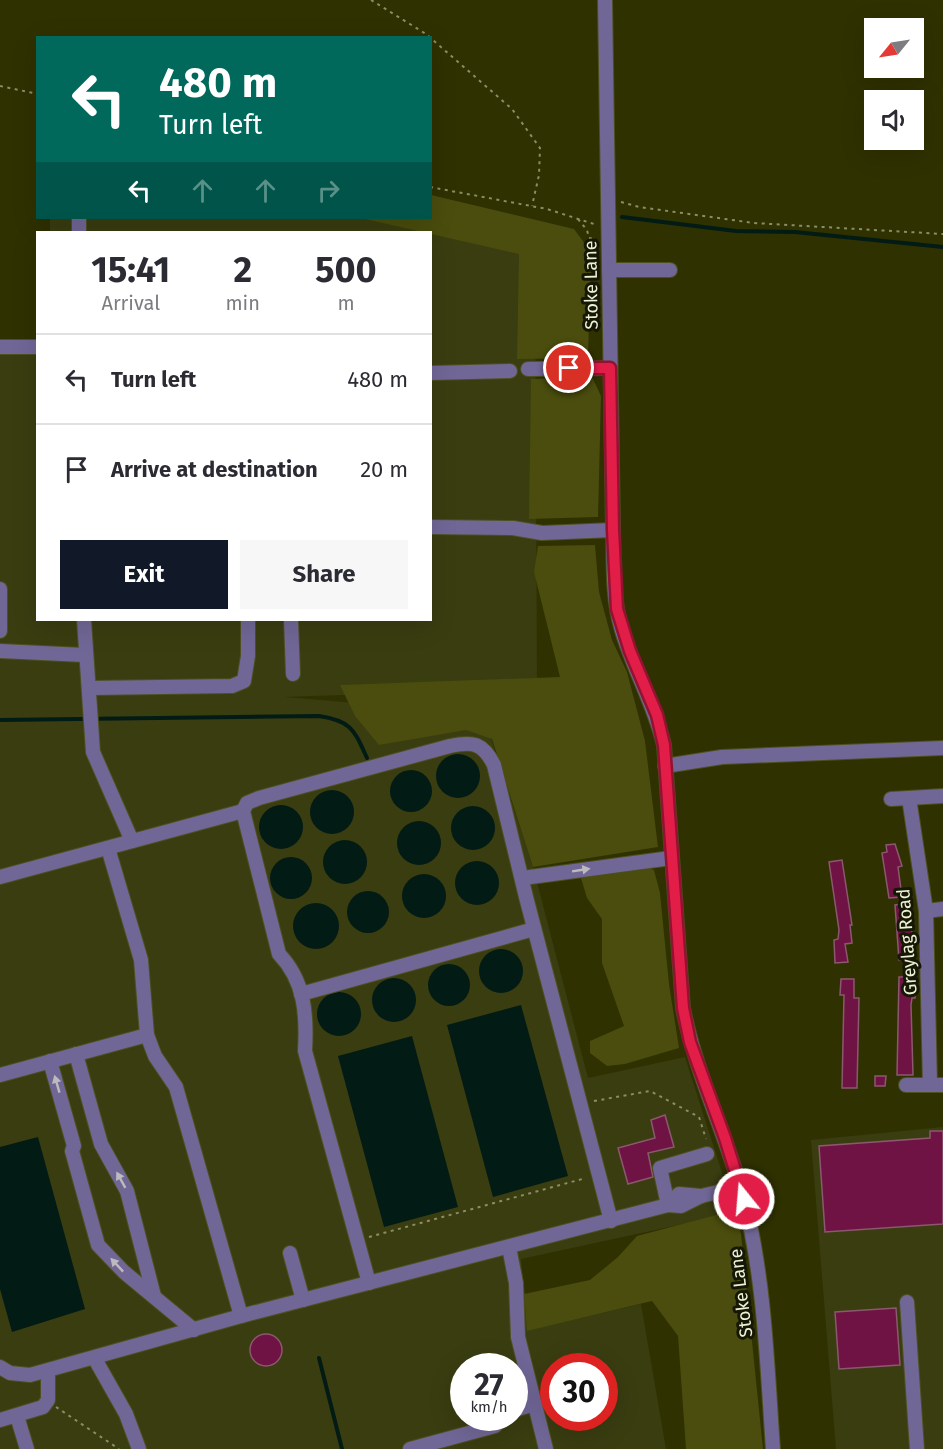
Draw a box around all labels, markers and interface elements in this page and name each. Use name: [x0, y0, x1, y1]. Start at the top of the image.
north arrow: [864, 18, 924, 78]
map controls: [864, 18, 924, 150]
text: 480 m: [159, 58, 277, 108]
icon: left: [60, 60, 138, 138]
button: sound: [864, 90, 924, 150]
text: Turn left: [159, 109, 262, 141]
icon: left: [123, 174, 156, 207]
icon: ahead: [186, 174, 219, 207]
icon: ahead: [249, 174, 282, 207]
icon: right: [312, 174, 345, 207]
street label: Stoke Lane: [579, 240, 603, 330]
text: 15:41: [91, 248, 170, 292]
text: 2: [233, 248, 252, 292]
text: 500: [315, 248, 377, 292]
text: Arrival: [101, 291, 160, 315]
text: min: [225, 291, 260, 315]
text: m: [337, 291, 355, 315]
pin: [543, 342, 594, 393]
icon: arrive: [552, 351, 585, 384]
icon: left: [60, 363, 93, 396]
text: Turn left: [111, 366, 196, 393]
text: 480 m: [347, 366, 408, 393]
icon: arrive: [60, 453, 93, 486]
text: Arrive at destination: [111, 456, 318, 483]
text: 20 m: [360, 456, 408, 483]
button: Exit: [60, 540, 228, 609]
button: Share: [240, 540, 408, 609]
one-way arrow: [572, 865, 591, 874]
street label: Greylag Road: [892, 888, 922, 996]
one-way arrow: [51, 1075, 61, 1093]
position arrow: [712, 1167, 776, 1231]
one-way arrow: [116, 1171, 126, 1188]
street label: Stoke Lane: [725, 1247, 757, 1339]
one-way arrow: [110, 1258, 124, 1273]
speed limit sign: 30: [540, 1353, 618, 1431]
text: 27: [474, 1367, 504, 1403]
text: km/h: [470, 1398, 508, 1416]

